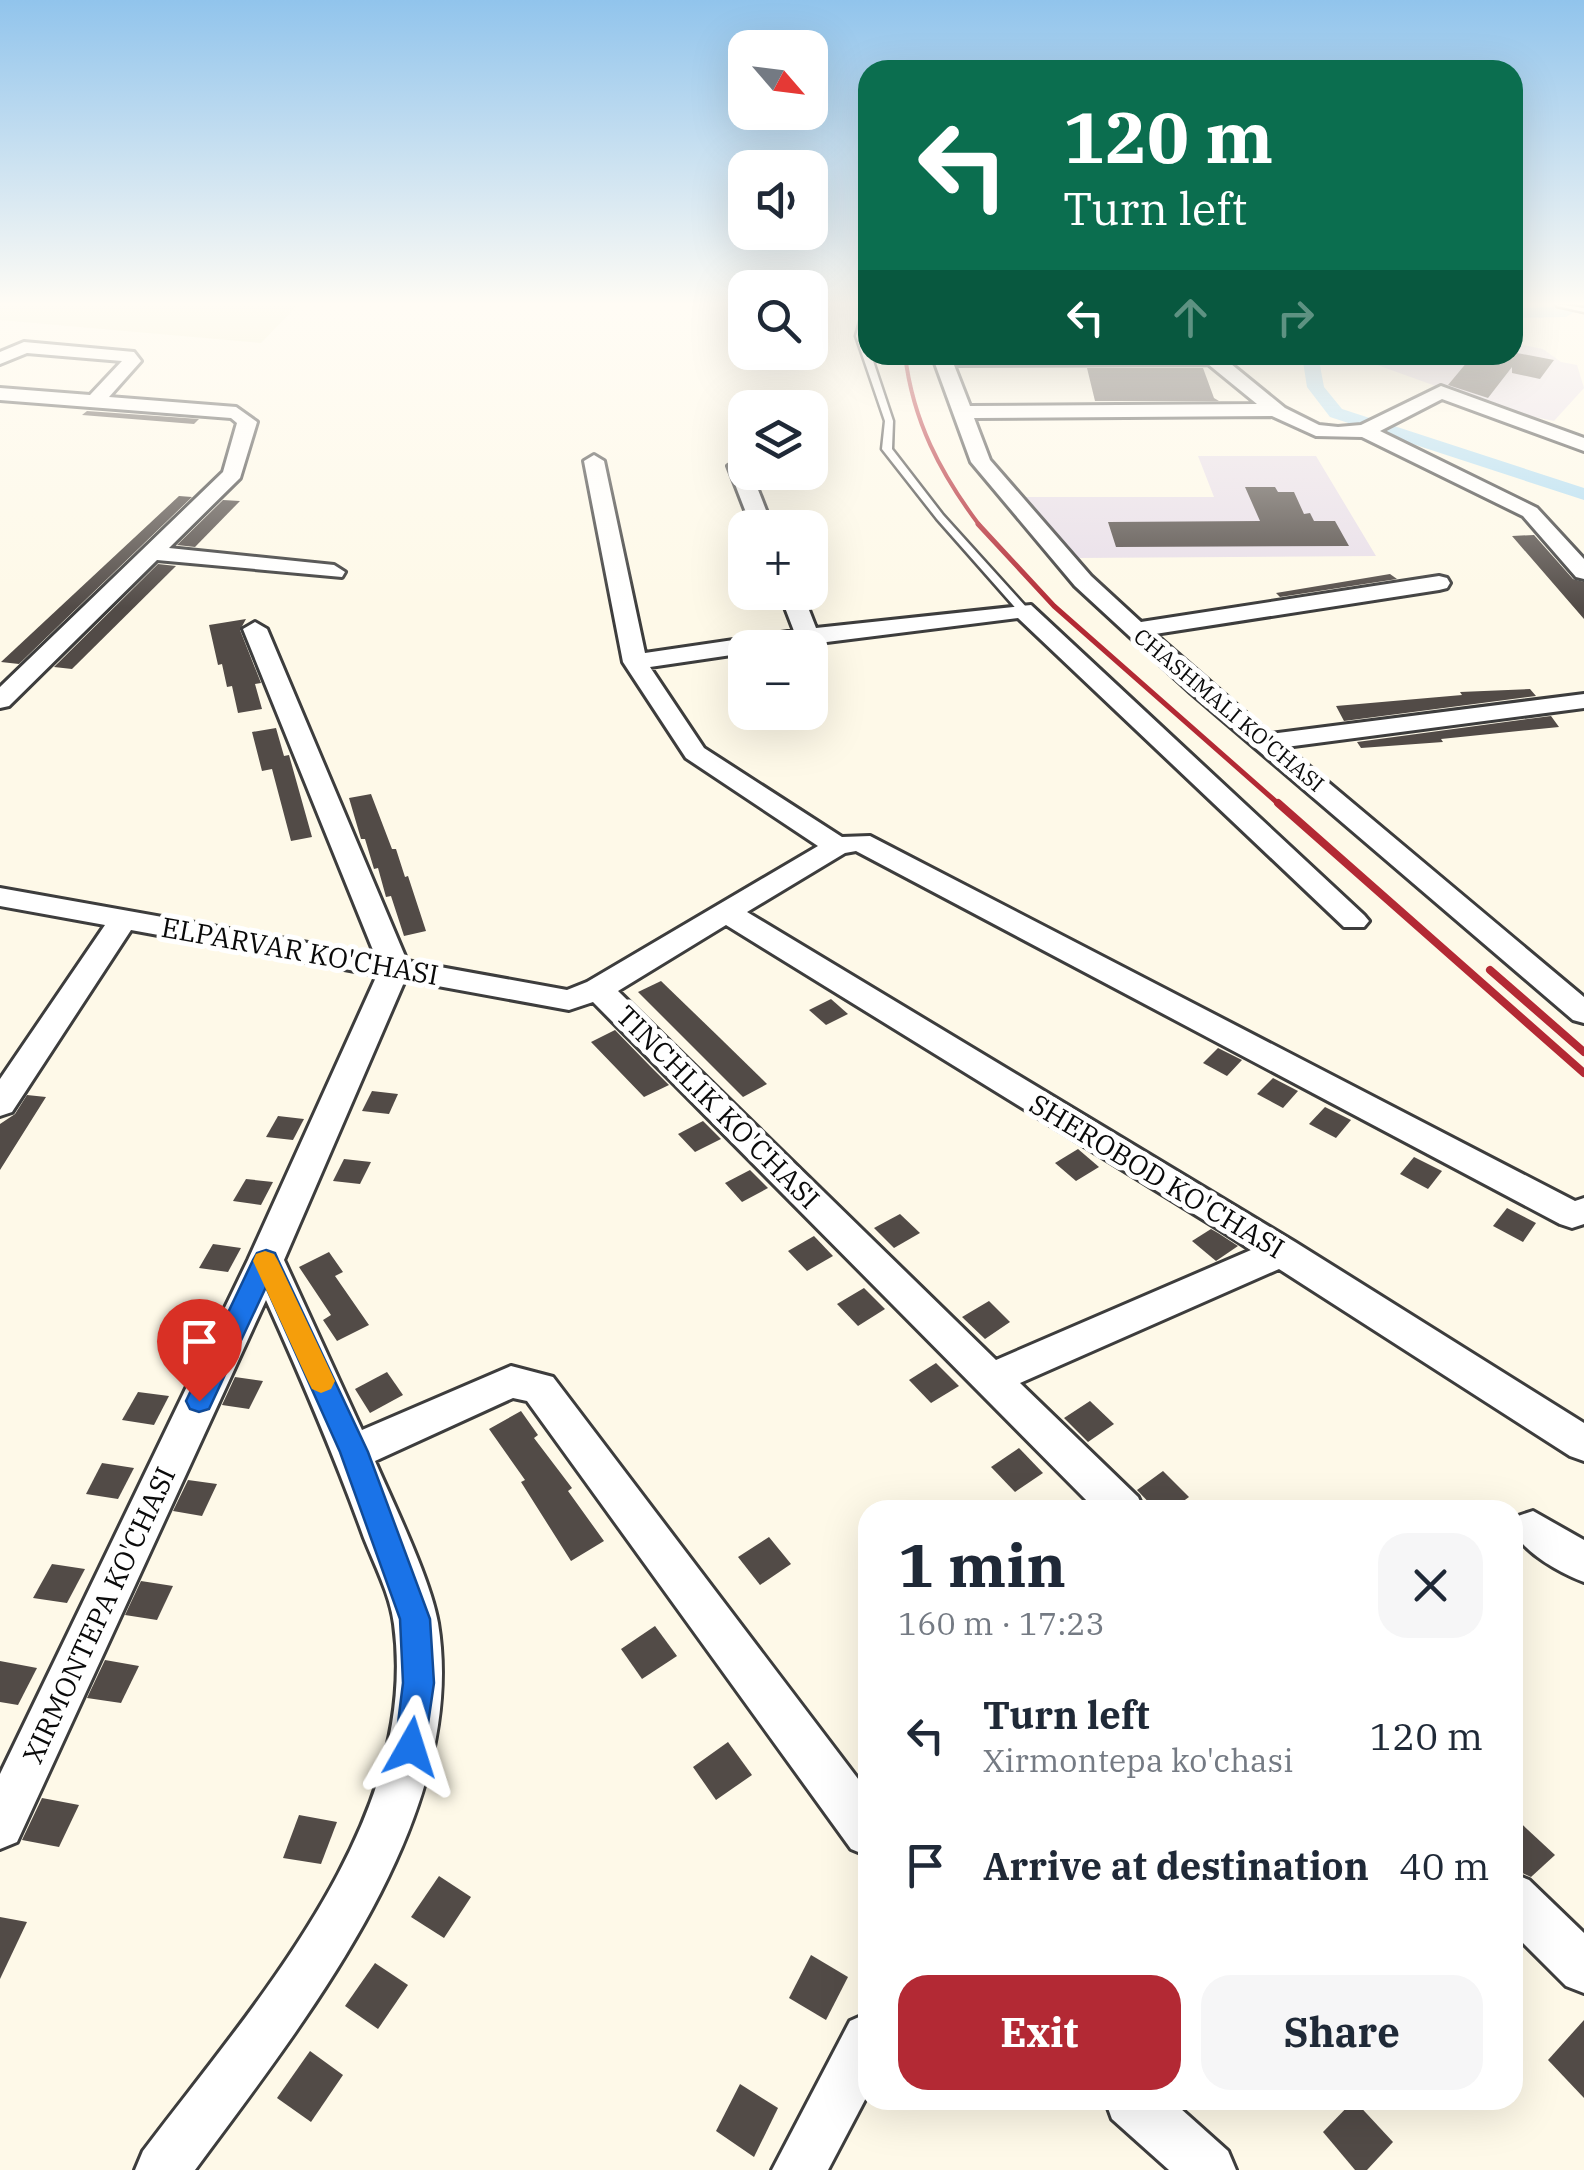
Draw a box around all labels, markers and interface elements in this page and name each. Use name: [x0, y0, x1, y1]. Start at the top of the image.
north arrow: [728, 30, 828, 130]
map controls: [728, 30, 828, 730]
text: 120 m: [1063, 91, 1273, 182]
icon: left: [898, 100, 1028, 230]
button: sound: [728, 150, 828, 250]
text: Turn left: [1063, 179, 1247, 237]
button: search: [728, 270, 828, 370]
icon: left: [1058, 290, 1113, 345]
icon: ahead: [1163, 290, 1218, 345]
icon: right: [1268, 290, 1323, 345]
button: layers: [728, 390, 828, 490]
button: +: [728, 510, 828, 610]
street label: CHASHMALI KO'CHASI: [1128, 621, 1331, 798]
button: −: [728, 630, 828, 730]
street label: ELPARVAR KO'CHASI: [159, 908, 442, 993]
street label: TINCHLIK KO'CHASI: [609, 997, 828, 1216]
street label: SHEROBOD KO'CHASI: [1023, 1085, 1292, 1266]
pin: [157, 1299, 242, 1402]
icon: arrive: [172, 1314, 227, 1369]
street label: XIRMONTEPA KO'CHASI: [14, 1461, 183, 1769]
text: 1 min: [898, 1525, 1066, 1604]
button: close: [1378, 1533, 1483, 1638]
text: 160 m · 17:23: [898, 1602, 1105, 1644]
text: Turn left: [983, 1690, 1150, 1739]
position arrow: [359, 1695, 463, 1799]
icon: left: [898, 1708, 953, 1763]
text: 120 m: [1370, 1711, 1483, 1760]
text: Xirmontepa ko'chasi: [983, 1739, 1293, 1781]
icon: arrive: [898, 1838, 953, 1893]
text: Arrive at destination: [983, 1841, 1369, 1890]
text: 40 m: [1399, 1841, 1490, 1890]
button: Exit: [898, 1975, 1181, 2090]
button: Share: [1201, 1975, 1483, 2090]

